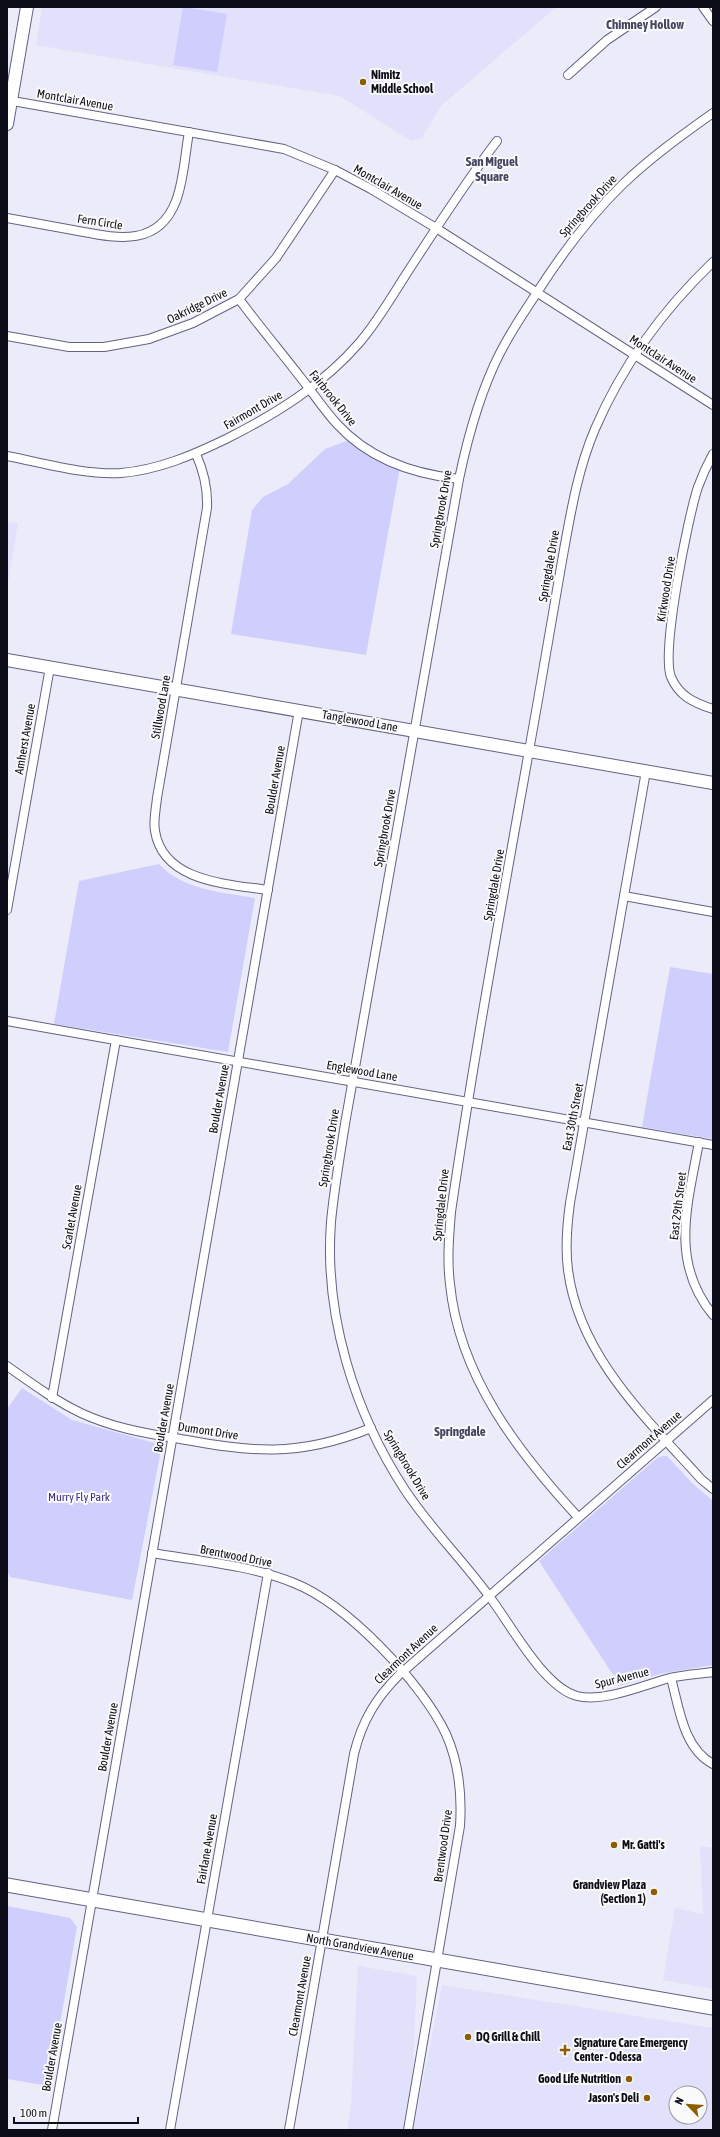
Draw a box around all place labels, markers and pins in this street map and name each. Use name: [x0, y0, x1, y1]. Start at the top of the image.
place label: Nimitz Middle School: [371, 68, 434, 96]
marker: Nimitz Middle School: [358, 77, 368, 87]
place label: Mr. Gatti's: [622, 1838, 665, 1852]
marker: Mr. Gatti's: [609, 1840, 619, 1850]
place label: Grandview Plaza (Section 1): [573, 1878, 646, 1906]
marker: Grandview Plaza (Section 1): [649, 1887, 659, 1897]
place label: DQ Grill & Chill: [476, 2030, 541, 2044]
marker: DQ Grill & Chill: [463, 2032, 473, 2042]
place label: Signature Care Emergency Center - Odessa: [574, 2036, 688, 2064]
marker: Signature Care Emergency Center - Odessa: [559, 2044, 571, 2056]
place label: Good Life Nutrition: [538, 2072, 621, 2086]
marker: Good Life Nutrition: [624, 2074, 634, 2084]
place label: Jason's Deli: [587, 2091, 639, 2105]
marker: Jason's Deli: [642, 2093, 652, 2103]

